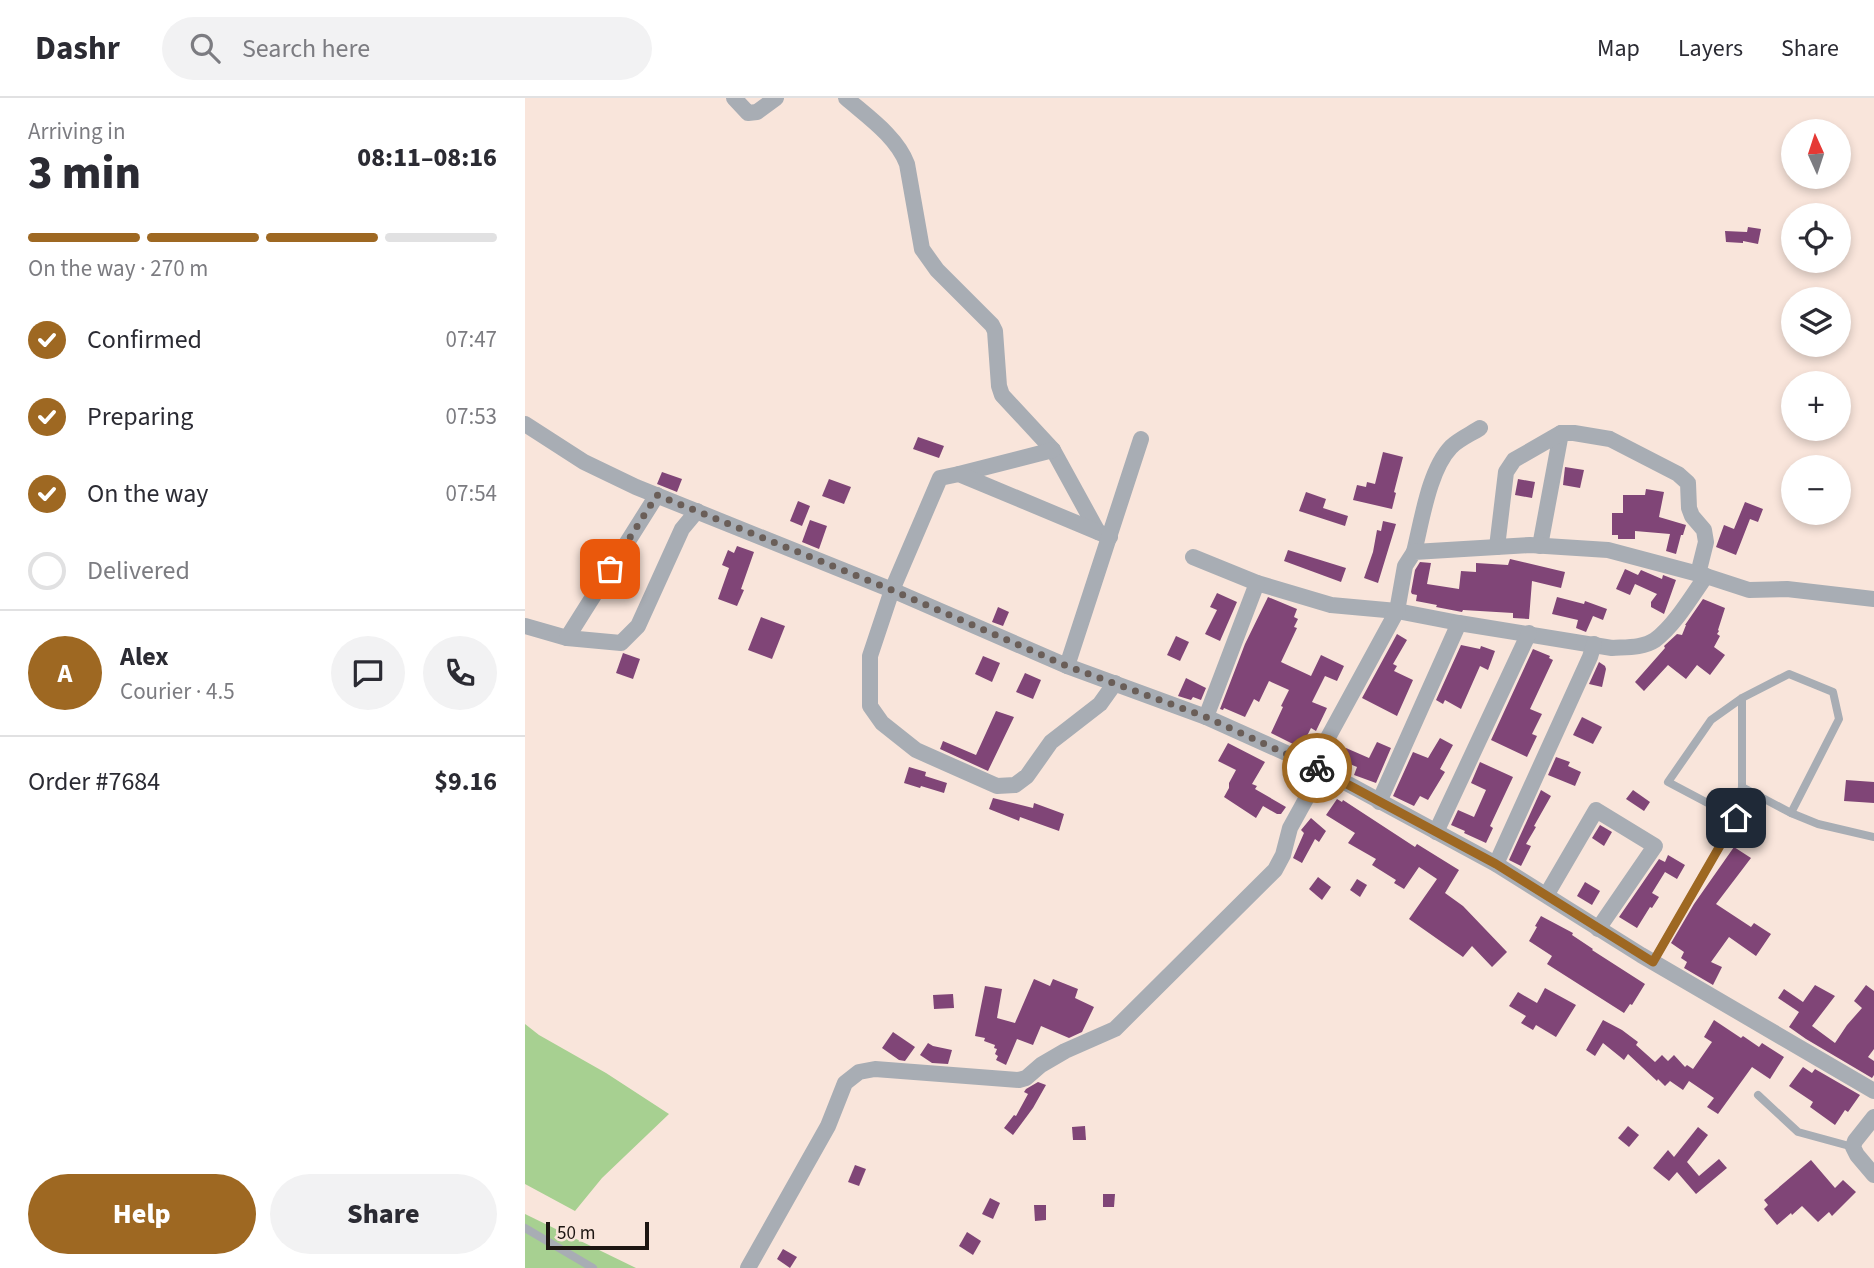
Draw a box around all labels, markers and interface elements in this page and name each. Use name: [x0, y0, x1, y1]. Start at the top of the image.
search box: [162, 17, 652, 80]
text: Dashr: [35, 25, 120, 72]
icon: search: [186, 29, 224, 67]
text: Search here: [242, 30, 370, 67]
text: Map: [1597, 31, 1640, 66]
text: Layers: [1678, 31, 1743, 66]
text: Share: [1781, 31, 1839, 66]
text: Arriving in: [28, 115, 126, 148]
north arrow: [1781, 119, 1851, 189]
map controls: [1781, 119, 1851, 525]
text: 08:11–08:16: [357, 139, 497, 176]
text: 3 min: [28, 141, 141, 206]
button: locate: [1781, 203, 1851, 273]
text: On the way · 270 m: [28, 252, 208, 285]
button: layers: [1781, 287, 1851, 357]
icon: check: [28, 321, 66, 359]
text: Confirmed: [87, 321, 202, 358]
text: 07:47: [446, 323, 497, 356]
button: +: [1781, 371, 1851, 441]
icon: check: [28, 398, 66, 436]
text: Preparing: [87, 398, 193, 435]
text: 07:53: [446, 400, 497, 433]
button: −: [1781, 455, 1851, 525]
icon: check: [28, 475, 66, 513]
text: On the way: [87, 475, 208, 512]
text: 07:54: [446, 477, 497, 510]
pin: [580, 539, 640, 599]
icon: bag: [591, 550, 629, 588]
text: Delivered: [87, 552, 190, 589]
button: chat: [331, 636, 405, 710]
button: phone: [423, 636, 497, 710]
text: Alex: [120, 638, 169, 675]
text: A: [58, 655, 72, 692]
text: Courier · 4.5: [120, 675, 235, 708]
courier: [1282, 733, 1352, 803]
icon: bike: [1298, 749, 1336, 787]
text: Order #7684: [28, 763, 160, 800]
text: $9.16: [434, 763, 497, 800]
pin: [1706, 788, 1766, 848]
icon: home: [1717, 799, 1755, 837]
button: Help: [28, 1174, 256, 1254]
button: Share: [270, 1174, 497, 1254]
scale bar: [546, 1219, 649, 1251]
text: 50 m: [557, 1220, 595, 1247]

